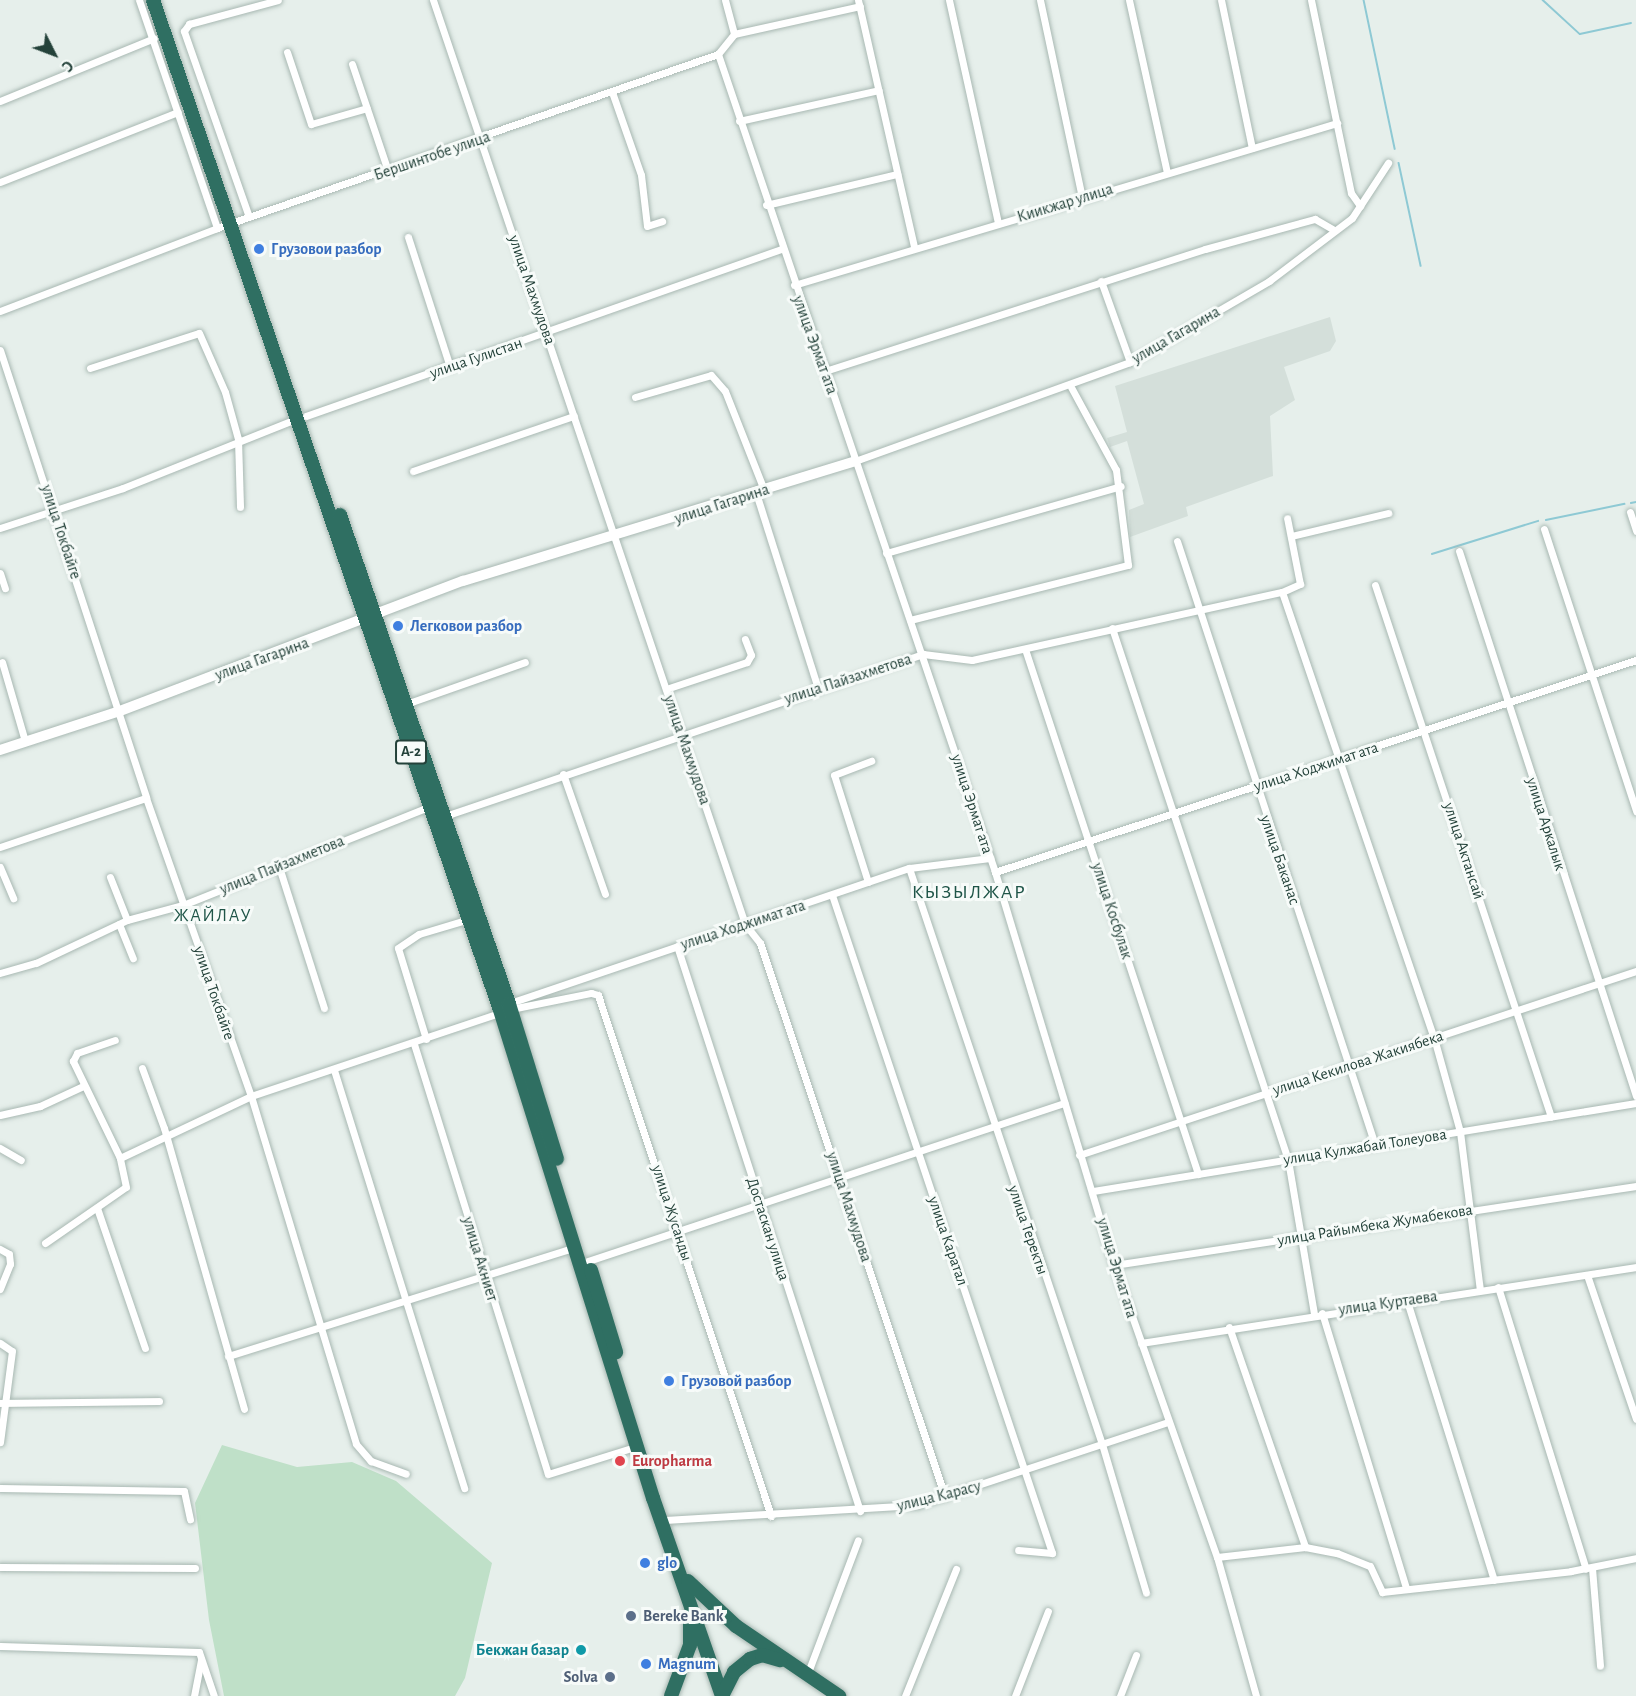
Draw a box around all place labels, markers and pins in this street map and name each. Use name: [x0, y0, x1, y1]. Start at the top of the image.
place label: Грузовои разбор: [271, 239, 382, 259]
marker: Грузовои разбор: [252, 242, 266, 256]
place label: Легковои разбор: [410, 616, 522, 636]
marker: Легковои разбор: [391, 619, 405, 633]
place label: Грузовой разбор: [681, 1371, 792, 1391]
marker: Грузовой разбор: [662, 1374, 676, 1388]
place label: Europharma: [632, 1451, 712, 1471]
marker: Europharma: [613, 1454, 627, 1468]
place label: glo: [657, 1553, 677, 1573]
marker: glo: [638, 1556, 652, 1570]
place label: Bereke Bank: [643, 1606, 724, 1626]
marker: Bereke Bank: [624, 1609, 638, 1623]
place label: Бекжан базар: [476, 1640, 569, 1660]
marker: Бекжан базар: [574, 1643, 588, 1657]
place label: Magnum: [658, 1654, 716, 1674]
marker: Magnum: [639, 1657, 653, 1671]
place label: Solva: [564, 1667, 598, 1687]
marker: Solva: [603, 1670, 617, 1684]

